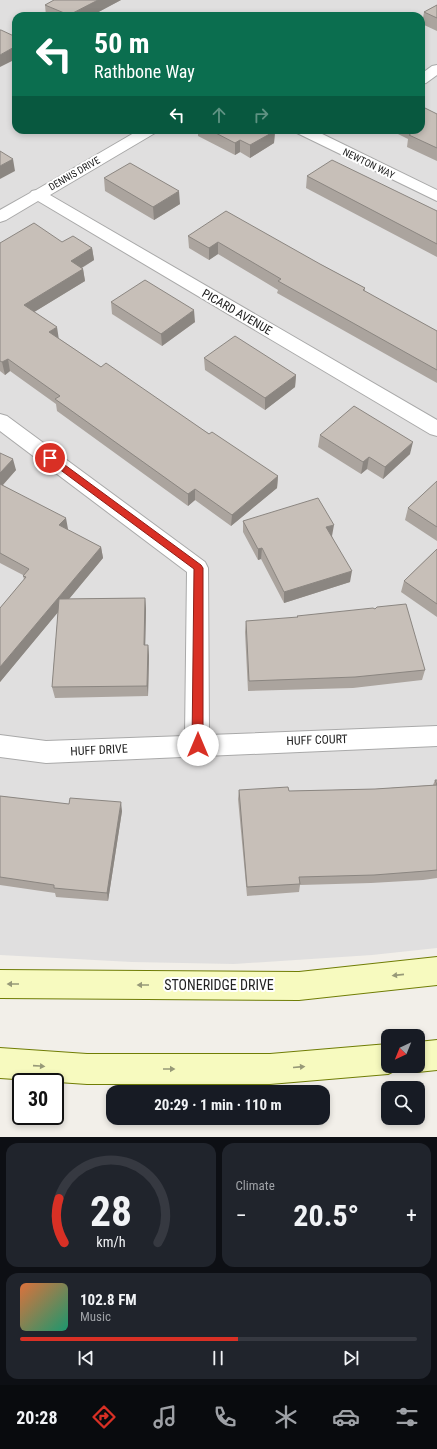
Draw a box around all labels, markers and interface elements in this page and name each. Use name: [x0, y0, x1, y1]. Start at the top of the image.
text: 50 m: [94, 27, 150, 60]
icon: left: [28, 28, 80, 80]
text: Rathbone Way: [94, 61, 195, 82]
icon: left: [166, 104, 188, 126]
icon: ahead: [208, 104, 230, 126]
icon: right: [250, 104, 272, 126]
street label: NEWTON WAY: [341, 146, 397, 181]
street label: DENNIS DRIVE: [47, 154, 102, 192]
street label: PICARD AVENUE: [199, 286, 275, 338]
pin: [33, 441, 67, 475]
icon: arrive: [39, 447, 61, 469]
position arrow: [177, 724, 219, 766]
street label: HUFF COURT: [286, 732, 348, 748]
street label: HUFF DRIVE: [70, 742, 128, 758]
one-way arrow: [392, 972, 404, 978]
street label: STONERIDGE DRIVE: [164, 977, 274, 993]
one-way arrow: [6, 981, 19, 987]
one-way arrow: [136, 982, 149, 988]
north arrow: [381, 1029, 425, 1073]
map controls: [381, 1029, 425, 1125]
one-way arrow: [33, 1062, 45, 1069]
one-way arrow: [293, 1063, 305, 1070]
one-way arrow: [163, 1066, 176, 1072]
speed limit sign: 30: [12, 1073, 64, 1125]
button: search: [381, 1081, 425, 1125]
text: 20:29 · 1 min · 110 m: [154, 1096, 282, 1114]
text: Climate: [236, 1178, 275, 1193]
text: 28: [90, 1187, 132, 1236]
text: 20.5°: [293, 1198, 359, 1233]
text: −: [236, 1203, 247, 1228]
text: +: [406, 1203, 417, 1228]
text: km/h: [96, 1234, 125, 1250]
text: 102.8 FM: [80, 1291, 137, 1309]
text: Music: [80, 1309, 111, 1324]
icon: previous: [75, 1347, 97, 1369]
icon: pause: [207, 1347, 229, 1369]
icon: next: [340, 1347, 362, 1369]
icon: directions: [90, 1403, 118, 1431]
icon: music: [151, 1403, 179, 1431]
icon: phone: [211, 1403, 239, 1431]
icon: climate: [272, 1403, 300, 1431]
icon: car: [332, 1403, 360, 1431]
icon: filters: [393, 1403, 421, 1431]
text: 20:28: [16, 1407, 58, 1428]

